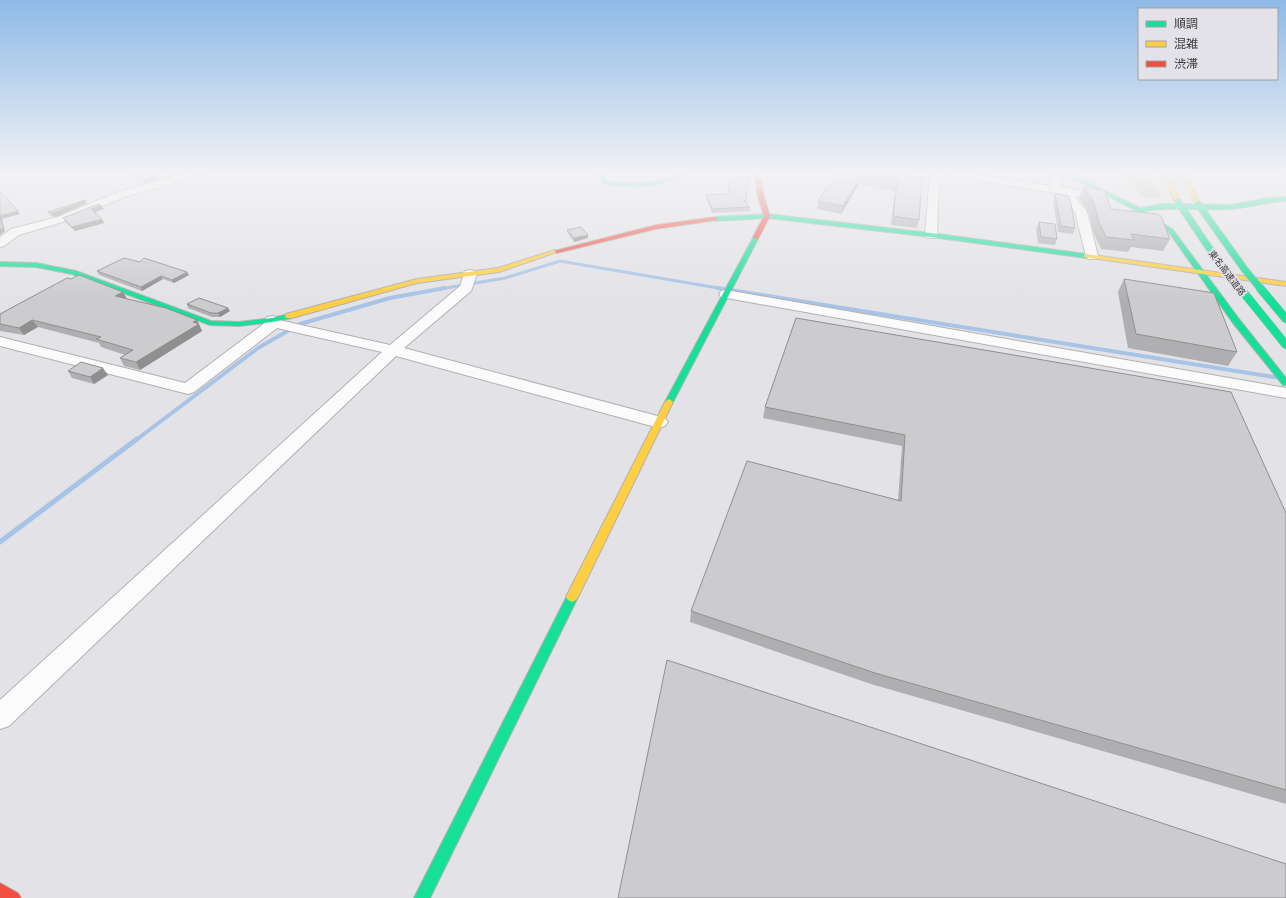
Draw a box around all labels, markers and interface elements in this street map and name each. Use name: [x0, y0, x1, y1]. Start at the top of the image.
legend: [1138, 8, 1278, 80]
text: 順調: [1174, 16, 1198, 31]
text: 混雑: [1174, 36, 1198, 51]
text: 渋滞: [1174, 56, 1198, 71]
street label: 東名高速道路: [1207, 248, 1248, 298]

